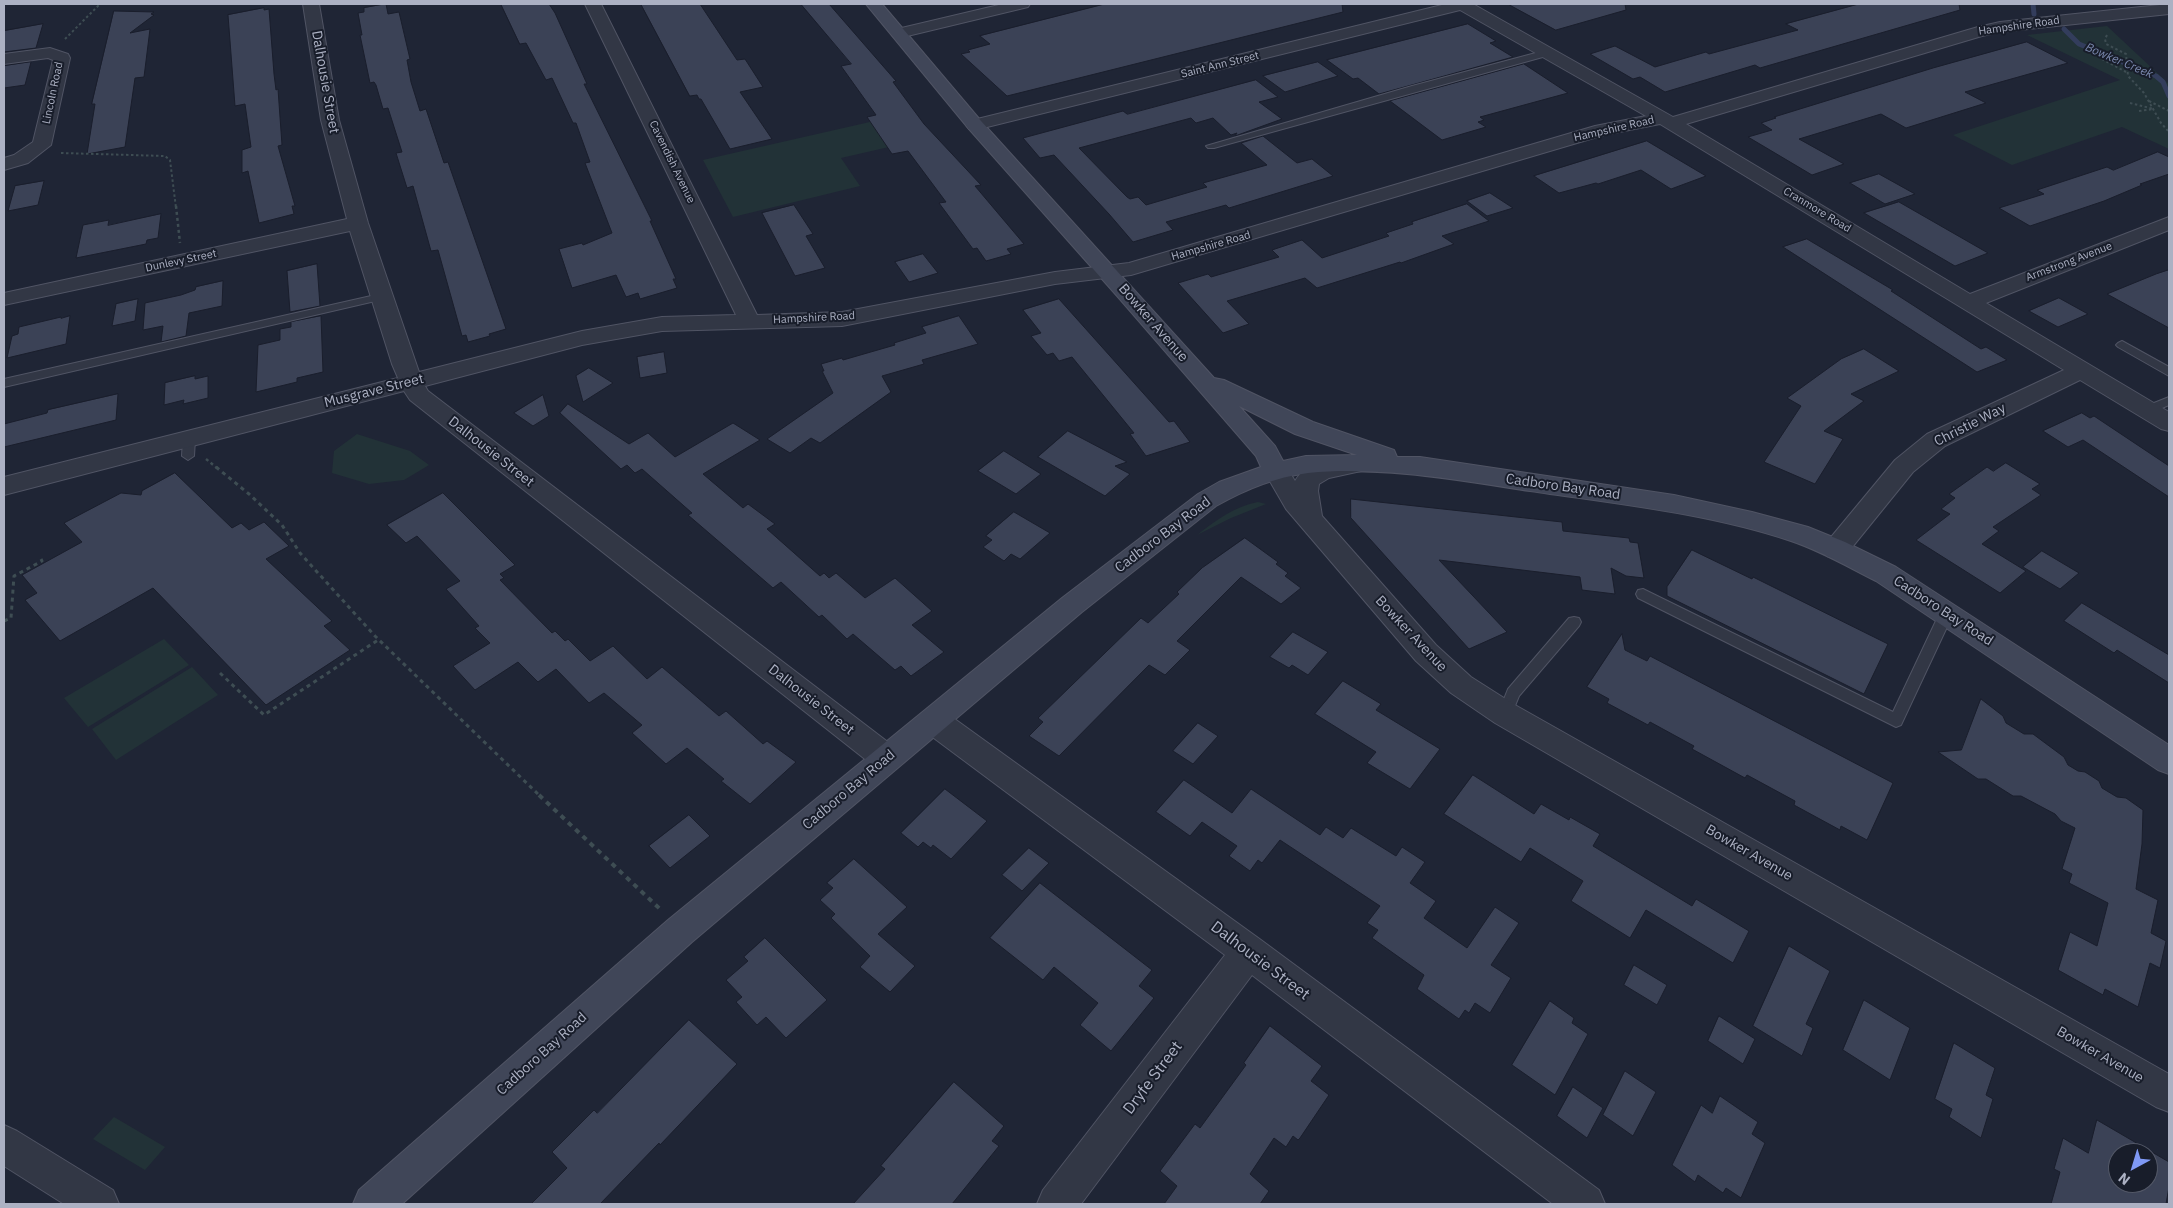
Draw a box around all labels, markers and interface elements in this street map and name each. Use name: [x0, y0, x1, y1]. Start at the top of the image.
street label: Hampshire Road: [1978, 14, 2060, 38]
street label: Dalhousie Street: [308, 29, 342, 135]
water label: Bowker Creek: [2083, 40, 2155, 82]
street label: Saint Ann Street: [1180, 49, 1260, 81]
street label: Lincoln Road: [40, 61, 66, 125]
street label: Hampshire Road: [1573, 113, 1655, 145]
street label: Cavendish Avenue: [646, 119, 698, 205]
street label: Cranmore Road: [1781, 185, 1853, 235]
street label: Hampshire Road: [1170, 228, 1252, 264]
street label: Armstrong Avenue: [2024, 239, 2114, 285]
street label: Dunlevy Street: [144, 247, 218, 275]
street label: Bowker Avenue: [1115, 281, 1191, 365]
street label: Hampshire Road: [773, 309, 855, 327]
street label: Musgrave Street: [322, 371, 426, 411]
street label: Christie Way: [1931, 400, 2009, 450]
street label: Dalhousie Street: [445, 413, 537, 491]
street label: Cadboro Bay Road: [1505, 471, 1621, 503]
street label: Cadboro Bay Road: [1112, 494, 1214, 576]
street label: Cadboro Bay Road: [1890, 573, 1996, 649]
street label: Bowker Avenue: [1372, 593, 1450, 675]
street label: Dalhousie Street: [765, 661, 857, 739]
street label: Cadboro Bay Road: [799, 746, 899, 834]
street label: Bowker Avenue: [1703, 821, 1795, 885]
street label: Dalhousie Street: [1207, 918, 1313, 1004]
street label: Cadboro Bay Road: [493, 1009, 591, 1099]
street label: Bowker Avenue: [2054, 1023, 2146, 1087]
street label: Dryfe Street: [1119, 1038, 1187, 1118]
north arrow: [2108, 1143, 2158, 1193]
text: N: [2115, 1169, 2134, 1189]

